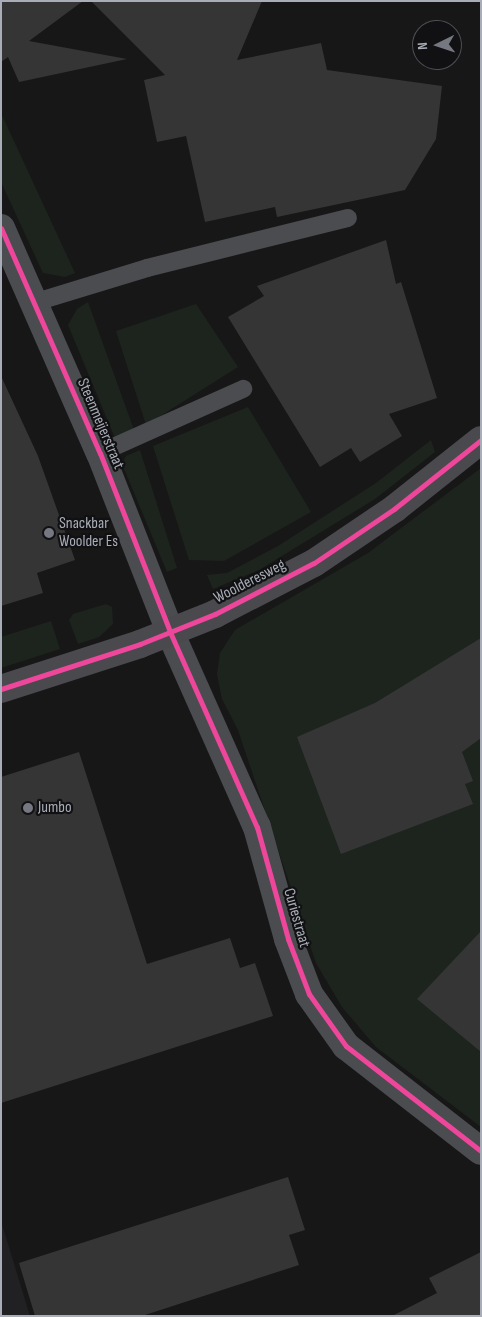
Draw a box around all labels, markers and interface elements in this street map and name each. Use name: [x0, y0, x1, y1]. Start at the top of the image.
north arrow: [412, 20, 462, 70]
text: N: [414, 42, 431, 50]
street label: Steenmeijerstraat: [72, 376, 128, 472]
place label: Snackbar Woolder Es: [59, 514, 118, 552]
marker: Snackbar Woolder Es: [43, 527, 55, 539]
street label: Woolderesweg: [211, 556, 289, 608]
place label: Jumbo: [38, 798, 72, 818]
marker: Jumbo: [22, 802, 34, 814]
street label: Curiestraat: [278, 886, 314, 950]

